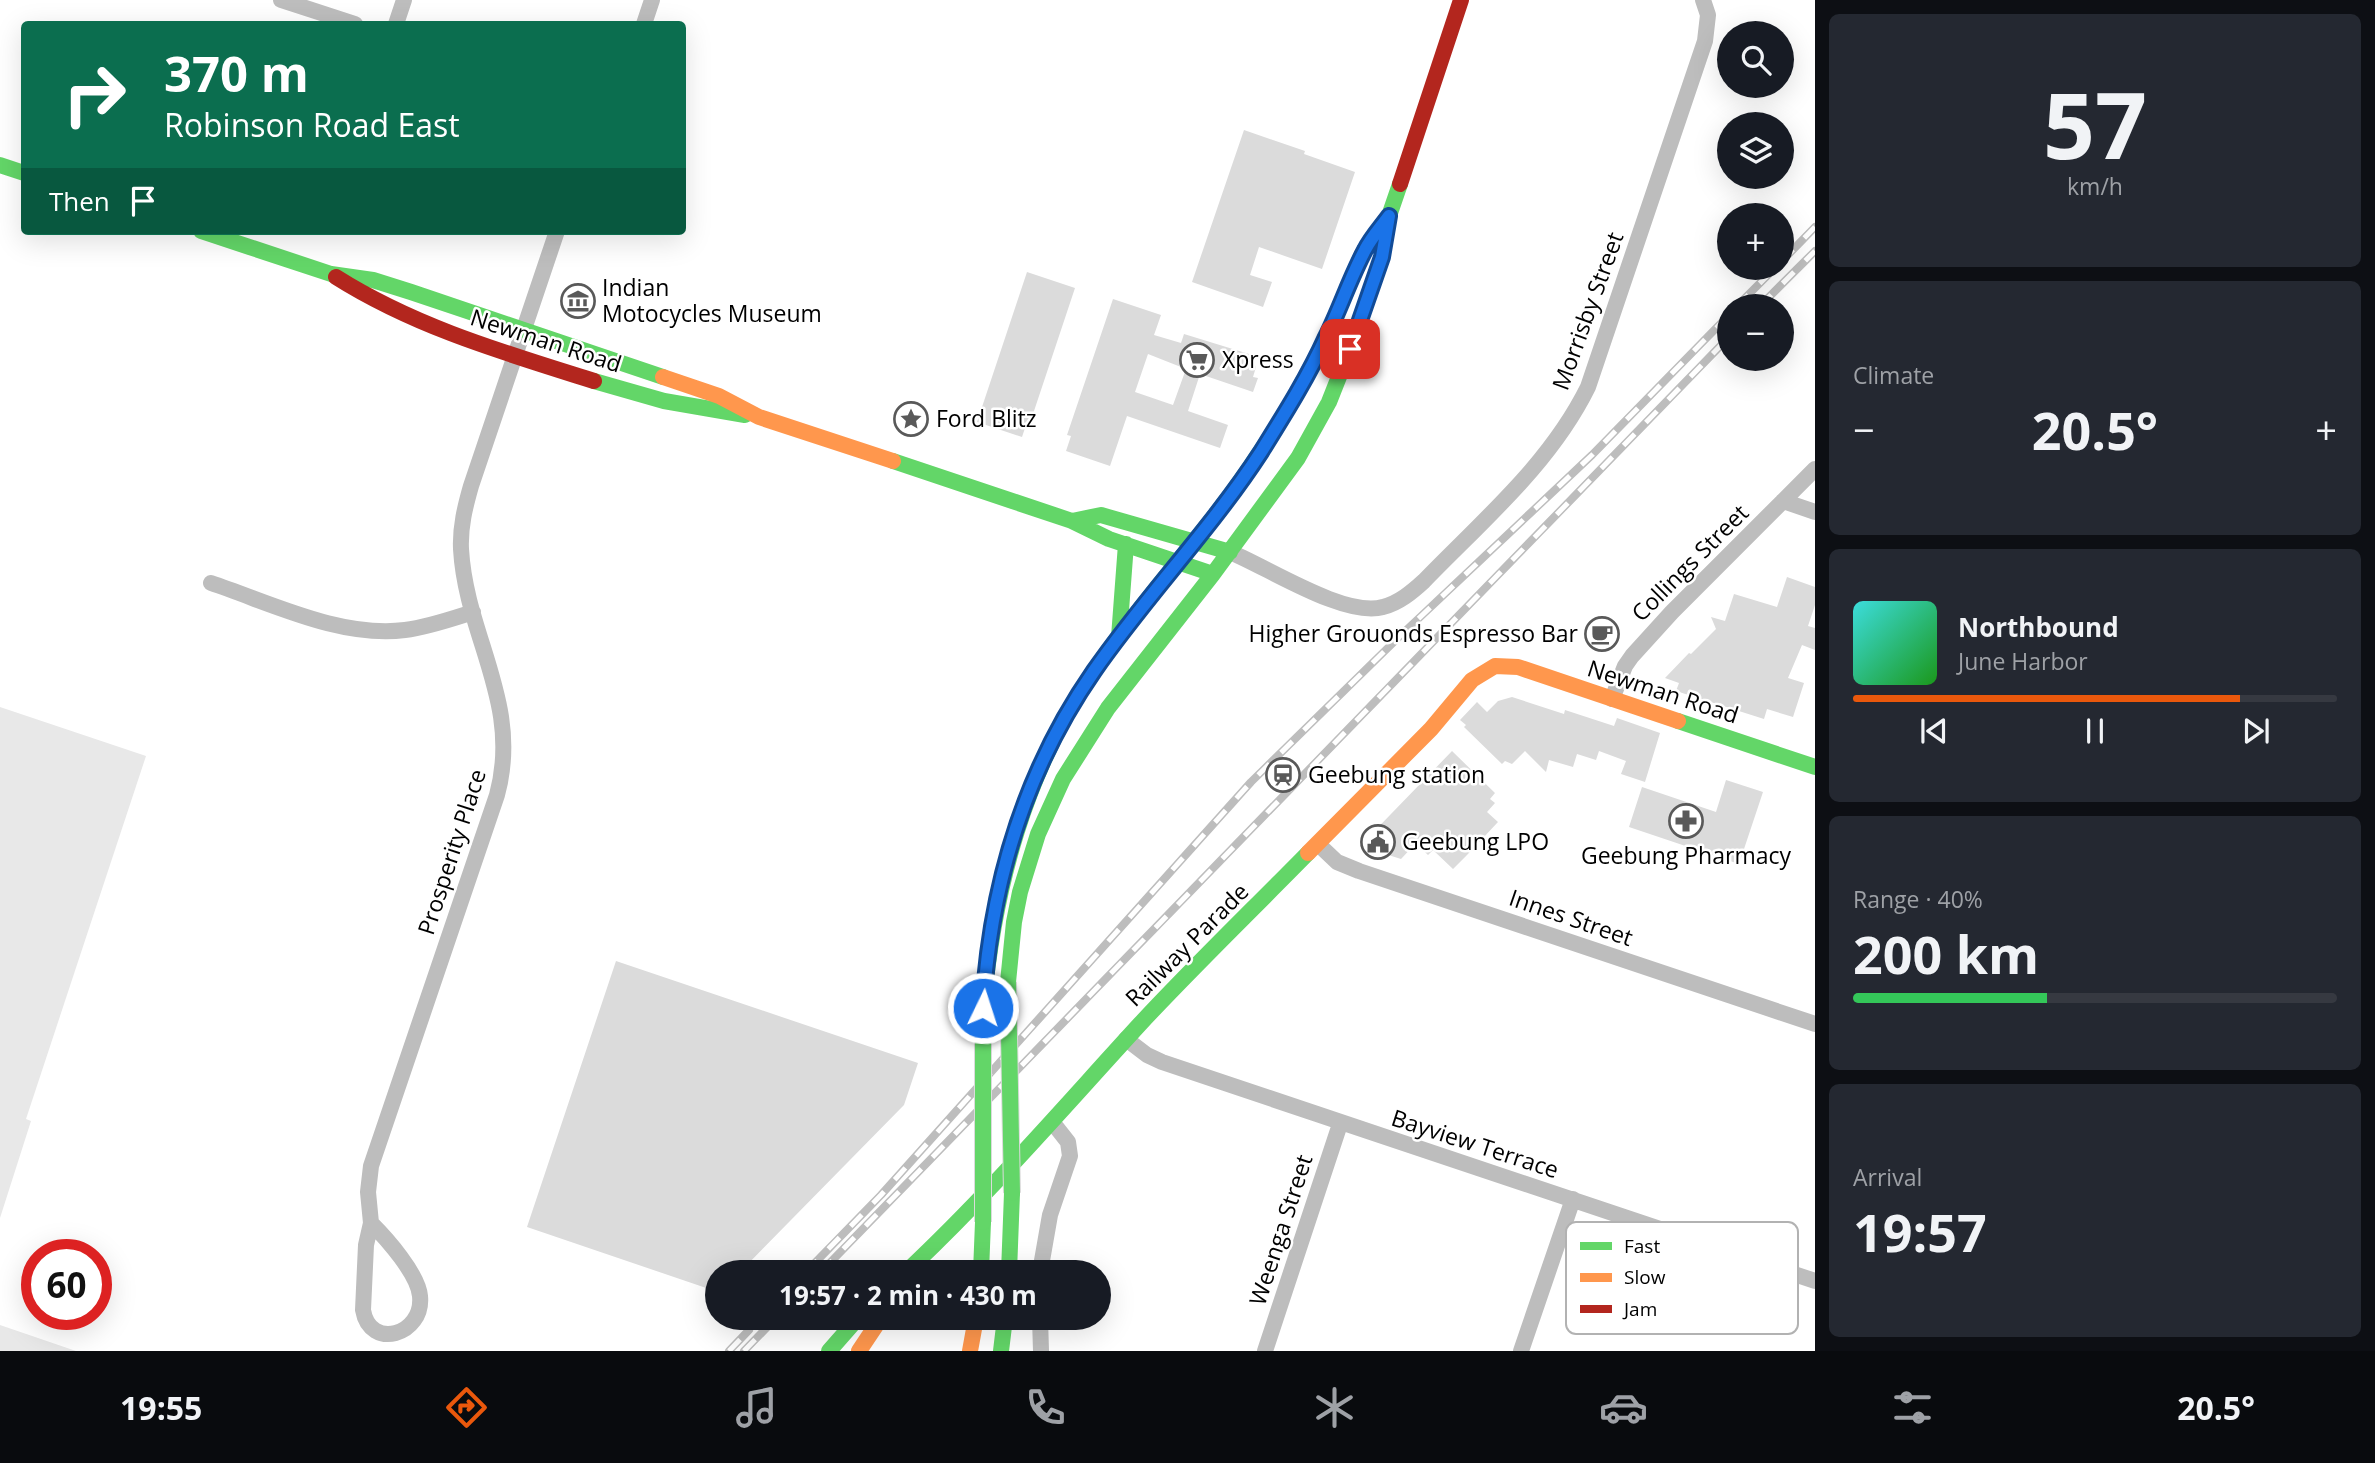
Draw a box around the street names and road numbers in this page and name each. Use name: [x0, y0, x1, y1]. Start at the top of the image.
street label: Morrisby Street: [1544, 227, 1630, 394]
street label: Newman Road: [467, 301, 626, 380]
street label: Collings Street: [1624, 497, 1755, 628]
street label: Newman Road: [1584, 652, 1743, 731]
street label: Prosperity Place: [409, 765, 493, 939]
street label: Railway Parade: [1118, 876, 1255, 1013]
street label: Innes Street: [1505, 881, 1637, 953]
street label: Bayview Terrace: [1387, 1101, 1563, 1185]
street label: Weenga Street: [1241, 1150, 1319, 1309]

